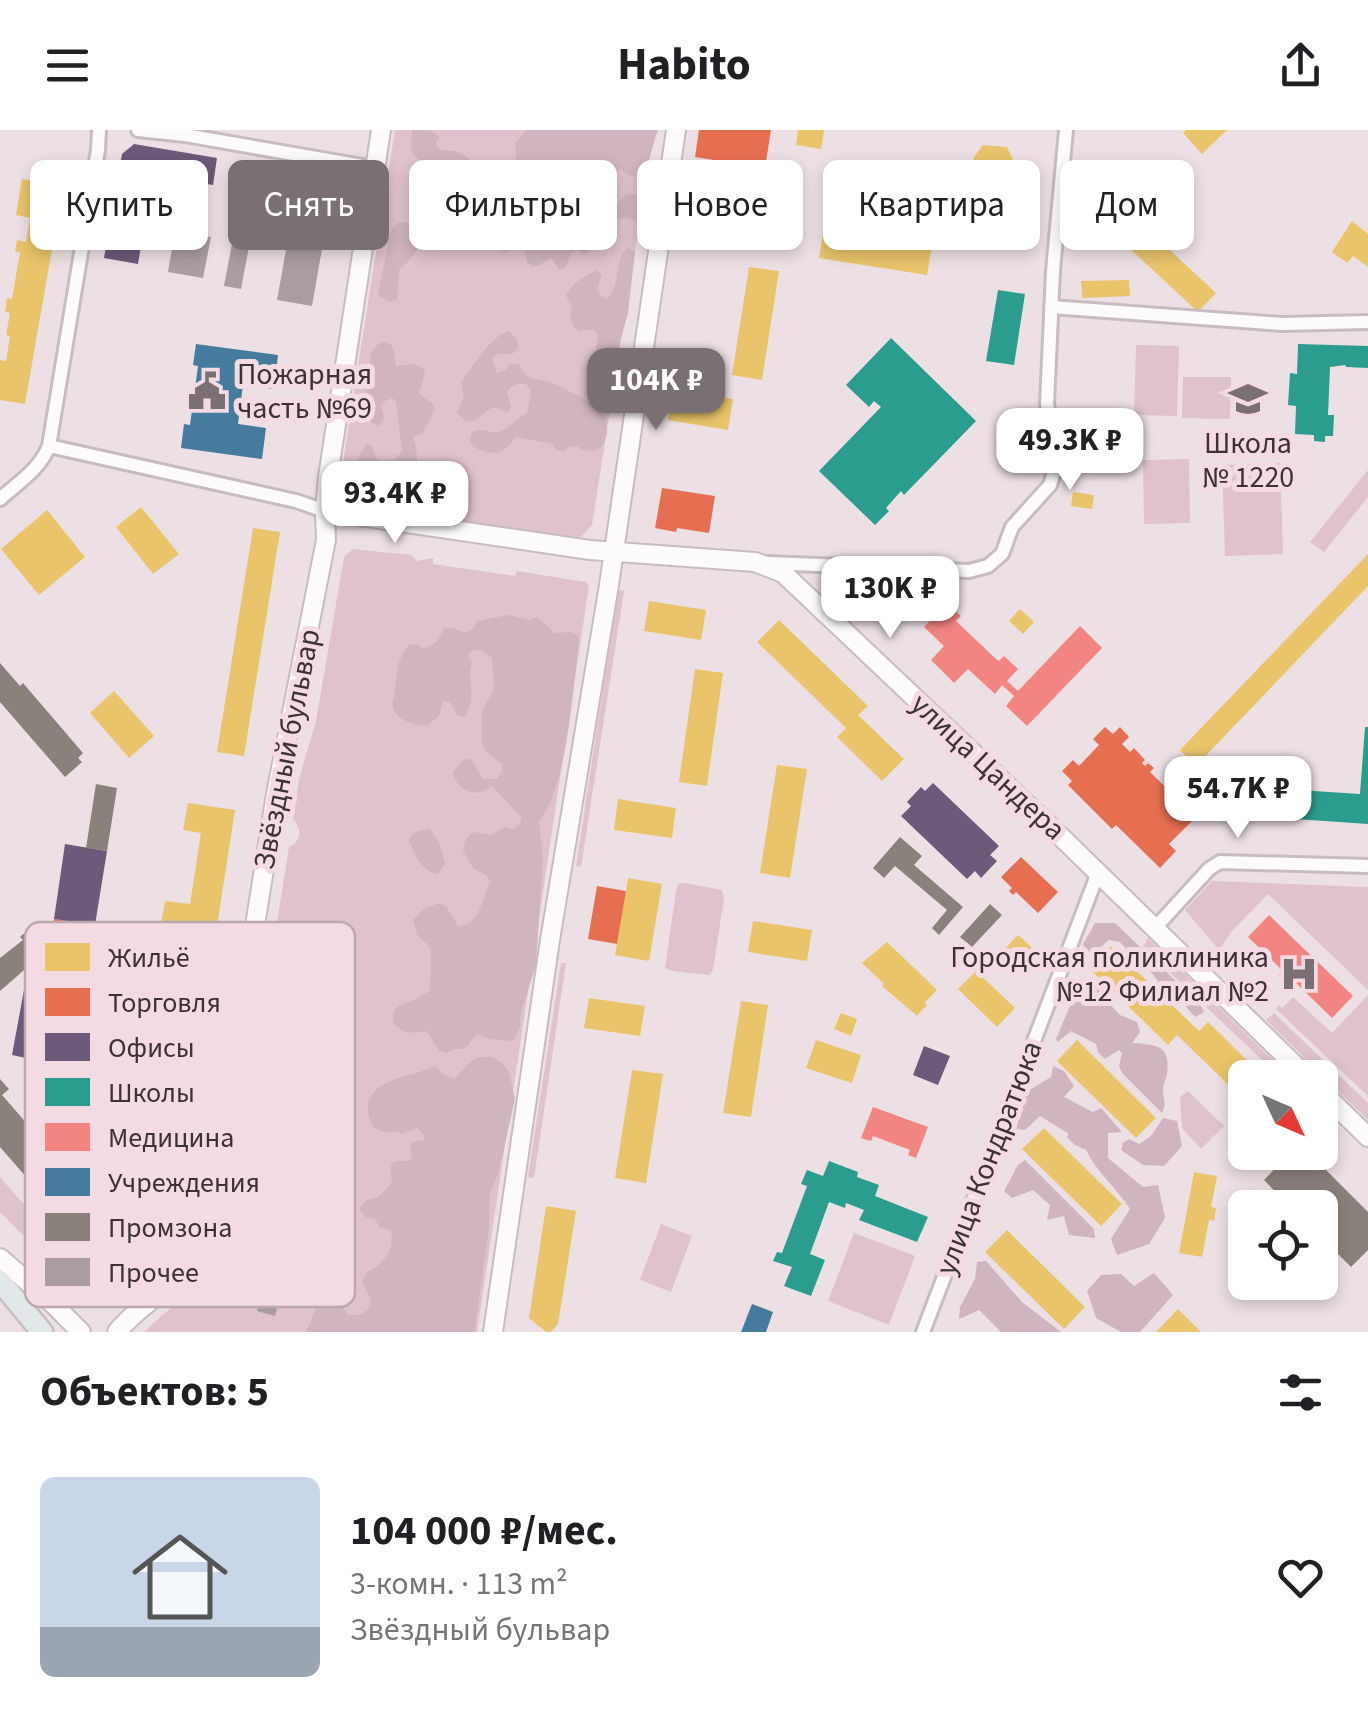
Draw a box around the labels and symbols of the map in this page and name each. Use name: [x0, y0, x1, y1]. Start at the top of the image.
pin: 104K ₽: [575, 348, 737, 433]
place label: Пожарная часть №69: [237, 353, 372, 430]
public building icon: Пожарная часть №69: [186, 370, 228, 412]
school or university icon: Школа № 1220: [1227, 378, 1269, 420]
pin: 49.3K ₽: [978, 408, 1162, 493]
place label: Школа № 1220: [1202, 422, 1294, 499]
pin: 93.4K ₽: [303, 461, 487, 546]
pin: 130K ₽: [809, 556, 971, 641]
street label: Звёздный бульвар: [243, 625, 331, 873]
street label: улица Цандера: [901, 684, 1075, 850]
pin: 54.7K ₽: [1146, 756, 1330, 841]
legend: [25, 922, 355, 1307]
place label: Городская поликлиника №12 Филиал №2: [950, 936, 1269, 1013]
text: Жильё: [108, 938, 190, 978]
hospital icon: Городская поликлиника №12 Филиал №2: [1278, 953, 1320, 995]
text: Торговля: [108, 983, 221, 1023]
text: Офисы: [108, 1028, 195, 1068]
street label: улица Кондратюка: [925, 1035, 1053, 1281]
north arrow: [1228, 1060, 1338, 1170]
text: Школы: [108, 1073, 195, 1113]
text: Медицина: [108, 1118, 234, 1158]
text: Учреждения: [108, 1163, 260, 1203]
text: Промзона: [108, 1208, 232, 1248]
text: Прочее: [108, 1253, 199, 1293]

